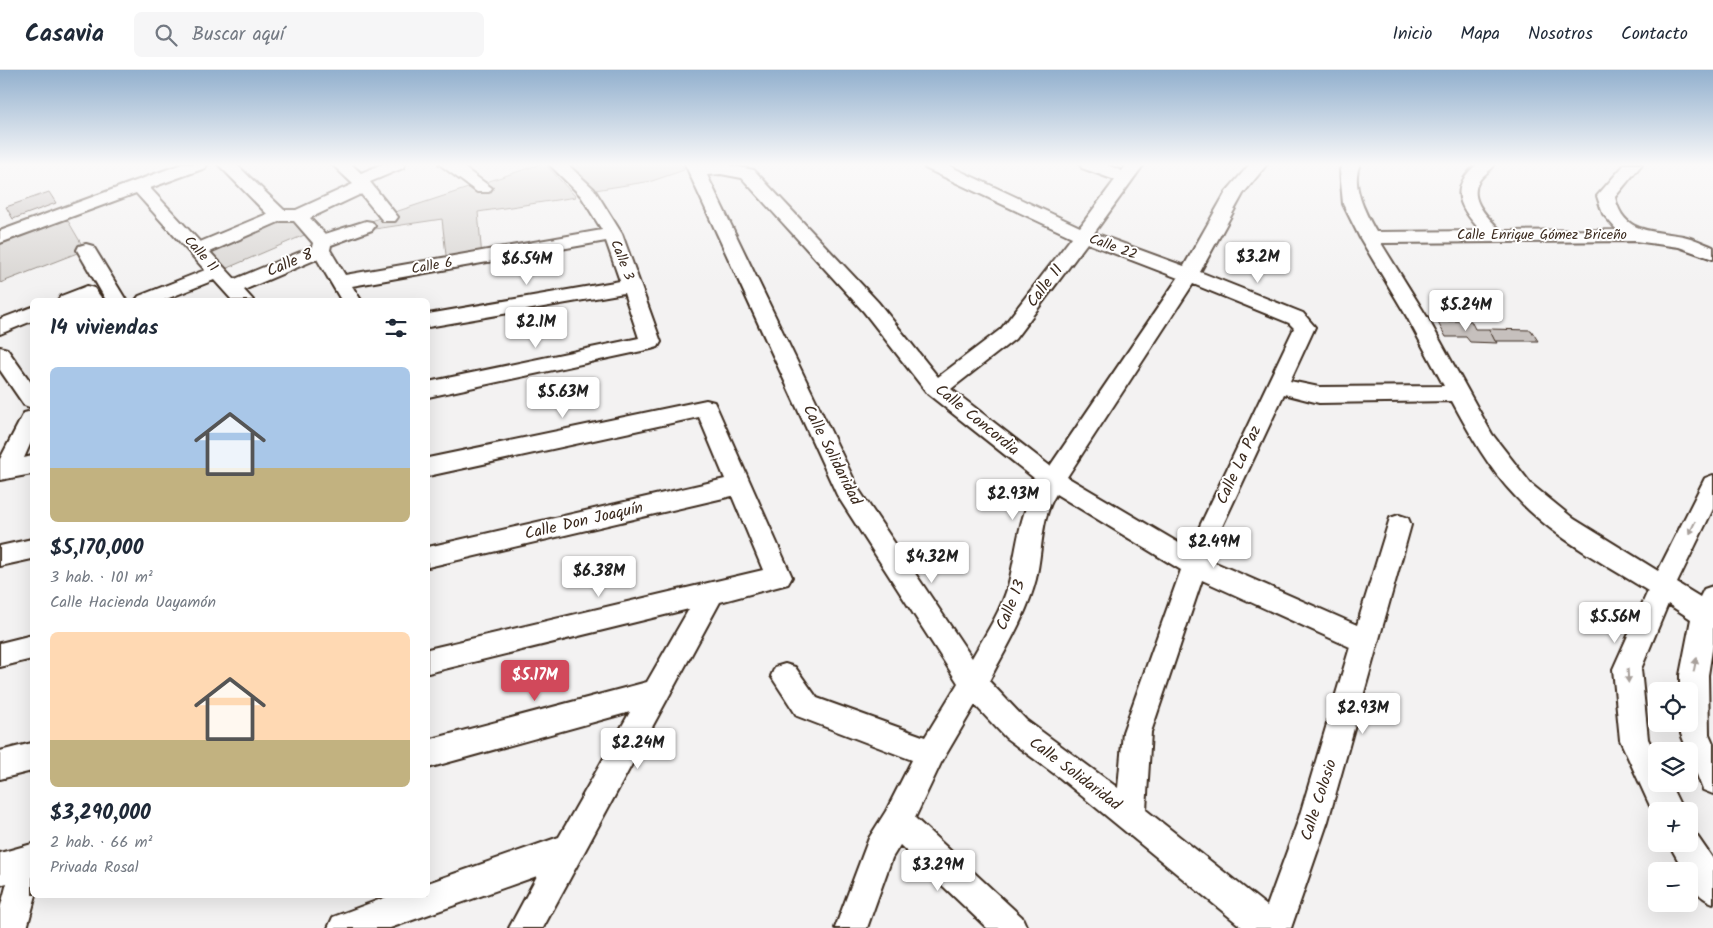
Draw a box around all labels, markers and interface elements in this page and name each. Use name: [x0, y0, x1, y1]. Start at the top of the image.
search box: [134, 12, 484, 57]
text: Casavia: [25, 15, 104, 54]
text: Buscar aquí: [192, 20, 284, 50]
text: Inicio: [1392, 20, 1432, 49]
text: Mapa: [1460, 20, 1500, 49]
text: Nosotros: [1528, 20, 1593, 49]
text: Contacto: [1621, 20, 1688, 49]
icon: search: [152, 21, 180, 49]
street label: Calle Enrique Gómez Briceño: [1457, 224, 1627, 246]
street label: Calle 22: [1086, 228, 1140, 266]
street label: Calle 11: [179, 231, 223, 277]
street label: Calle 3: [604, 237, 640, 283]
street label: Calle 8: [263, 242, 317, 284]
pin: $3.2M: [1223, 242, 1293, 284]
pin: $6.54M: [486, 244, 568, 286]
text: $3.2M: [1236, 245, 1280, 270]
text: $6.54M: [502, 247, 552, 272]
street label: Calle 6: [410, 252, 454, 280]
street label: Calle 11: [1020, 259, 1070, 313]
pin: $5.24M: [1425, 290, 1507, 332]
text: $5.24M: [1440, 293, 1492, 318]
pin: $2.1M: [501, 306, 571, 349]
text: $2.1M: [516, 310, 556, 335]
text: 14 viviendas: [50, 312, 158, 345]
icon: filters: [382, 314, 410, 342]
pin: $5.63M: [522, 376, 604, 419]
street label: Calle Concordia: [929, 378, 1025, 462]
text: $5.63M: [538, 380, 588, 405]
icon: home: [185, 399, 275, 489]
street label: Calle Solidaridad: [796, 400, 869, 511]
street label: Calle La Paz: [1210, 421, 1268, 509]
pin: $2.93M: [972, 478, 1054, 521]
text: $2.93M: [987, 482, 1039, 507]
street label: Calle Don Joaquín: [522, 495, 646, 547]
one-way arrow: [1687, 521, 1695, 535]
pin: $2.49M: [1173, 526, 1255, 569]
text: $2.49M: [1188, 530, 1240, 555]
text: $5,170,000: [50, 532, 143, 565]
pin: $4.32M: [891, 542, 973, 584]
text: $4.32M: [906, 545, 958, 570]
pin: $6.38M: [558, 556, 640, 598]
text: $6.38M: [573, 559, 625, 584]
text: 3 hab. · 101 m²: [50, 565, 153, 590]
street label: Calle 13: [990, 576, 1032, 634]
text: Calle Hacienda Uayamón: [50, 590, 216, 615]
pin: $5.56M: [1574, 602, 1656, 644]
text: $5.56M: [1590, 605, 1640, 630]
one-way arrow: [1692, 657, 1700, 673]
pin: $5.17M: [494, 660, 576, 702]
text: $5.17M: [512, 663, 558, 688]
icon: home: [185, 664, 275, 754]
one-way arrow: [1624, 669, 1632, 685]
map controls: [1648, 682, 1698, 912]
button: locate: [1648, 682, 1698, 732]
pin: $2.93M: [1322, 692, 1404, 735]
text: $2.93M: [1337, 696, 1389, 721]
pin: $2.24M: [597, 728, 679, 770]
text: $2.24M: [612, 731, 664, 756]
street label: Calle Solidaridad: [1024, 731, 1127, 818]
button: layers: [1648, 742, 1698, 792]
street label: Calle Colosio: [1294, 756, 1344, 844]
text: $3,290,000: [50, 797, 151, 830]
button: +: [1648, 802, 1698, 852]
text: 2 hab. · 66 m²: [50, 830, 152, 855]
pin: $3.29M: [897, 850, 979, 892]
text: $3.29M: [912, 853, 964, 878]
text: Privada Rosal: [50, 855, 139, 880]
button: −: [1648, 862, 1698, 912]

